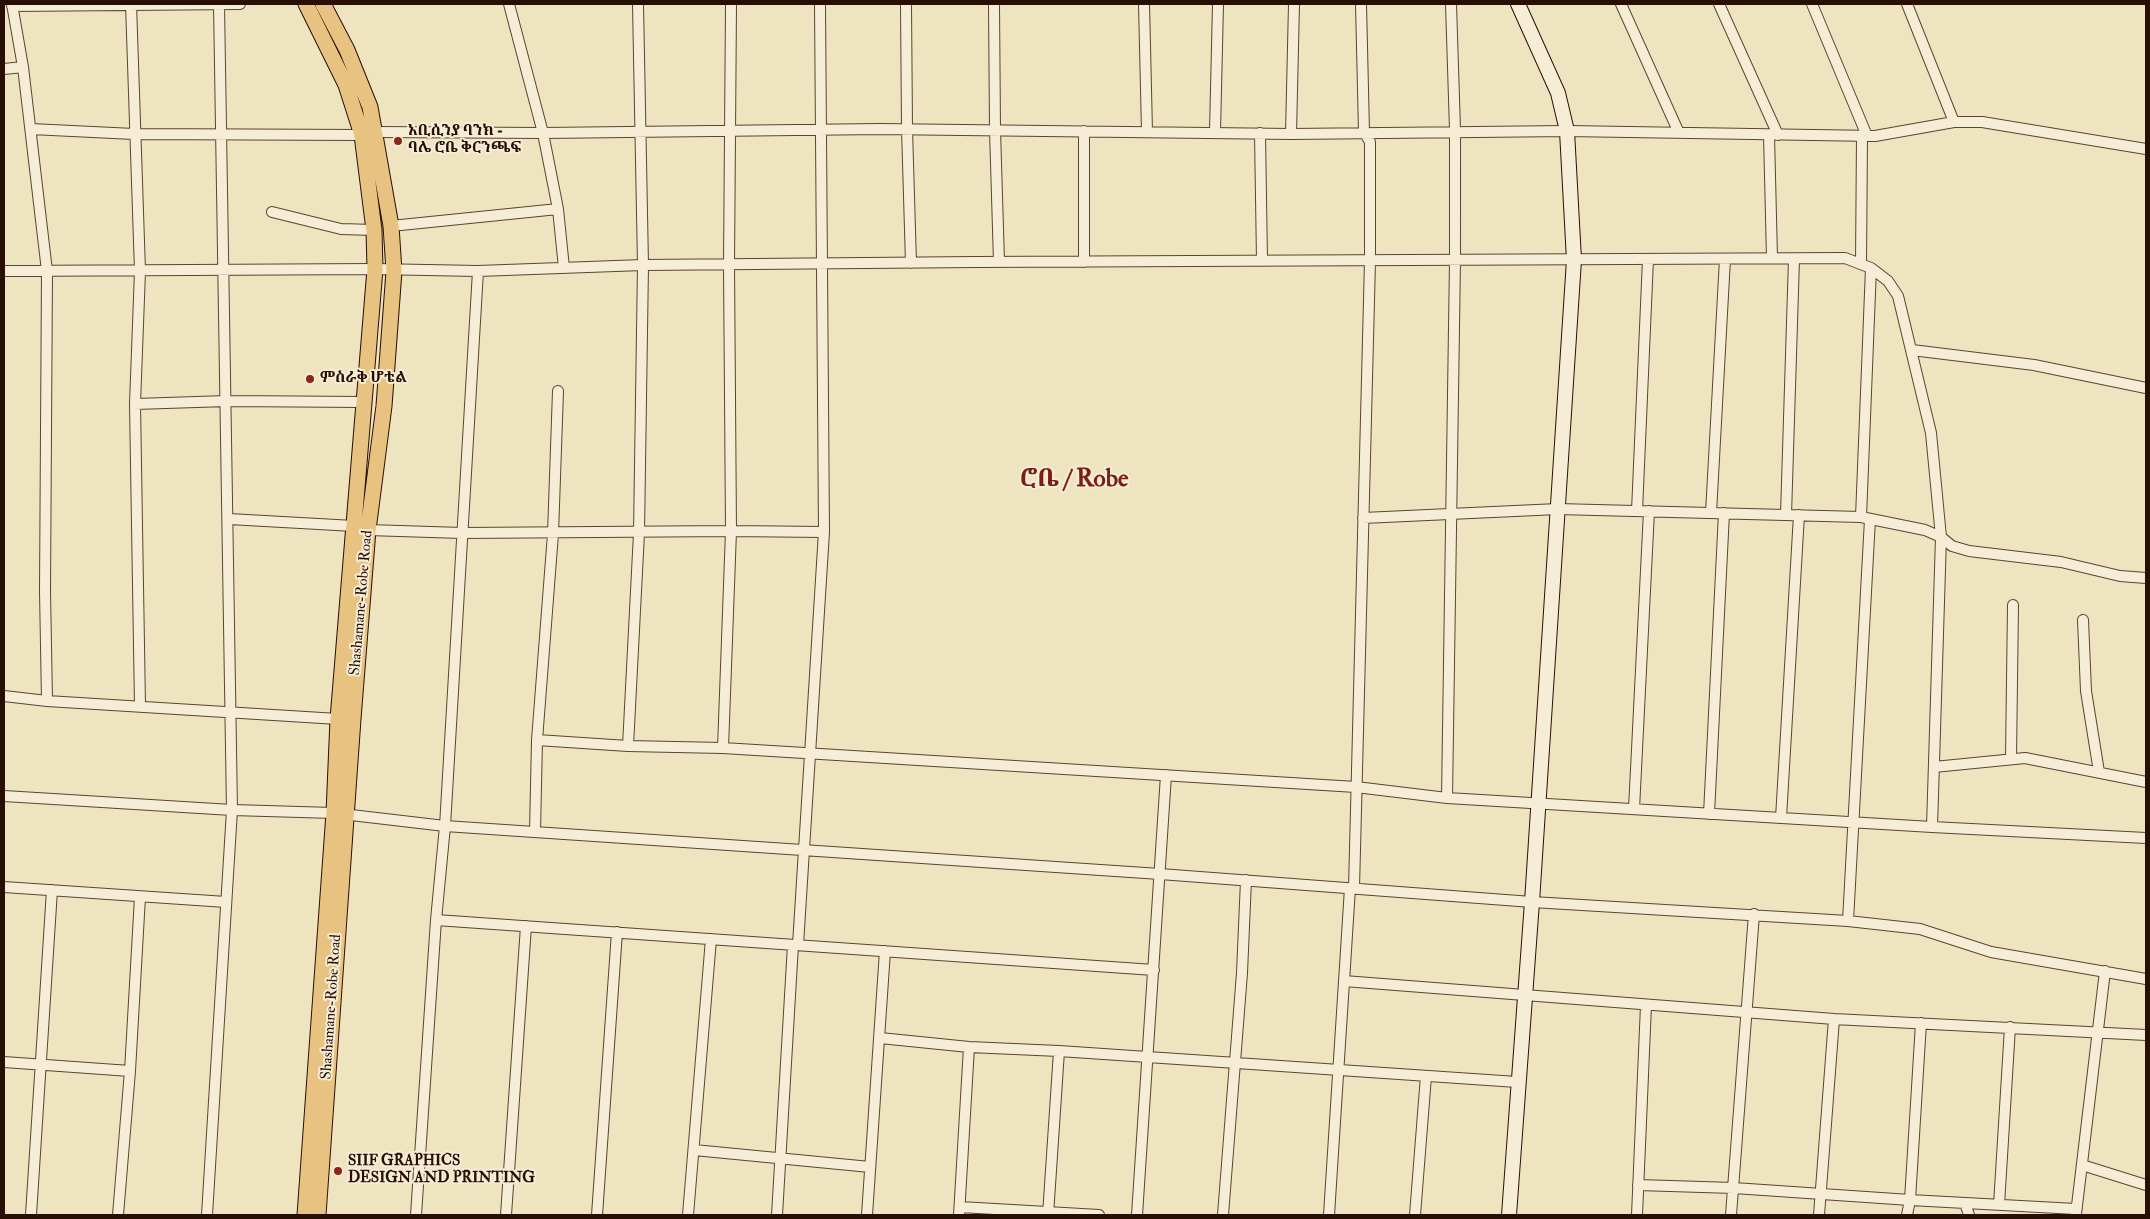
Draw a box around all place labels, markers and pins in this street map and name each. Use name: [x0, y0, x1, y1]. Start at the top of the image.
place label: አቢሲንያ ባንክ - ባሌ ሮቤ ቅርንጫፍ: [408, 123, 521, 158]
marker: አቢሲንያ ባንክ - ባሌ ሮቤ ቅርንጫፍ: [392, 135, 404, 147]
place label: ምስራቅ ሆቴል: [320, 370, 407, 388]
marker: ምስራቅ ሆቴል: [304, 373, 316, 385]
place label: SIIF GRAPHICS DESIGN AND PRINTING: [348, 1153, 535, 1188]
marker: SIIF GRAPHICS DESIGN AND PRINTING: [332, 1165, 344, 1177]

